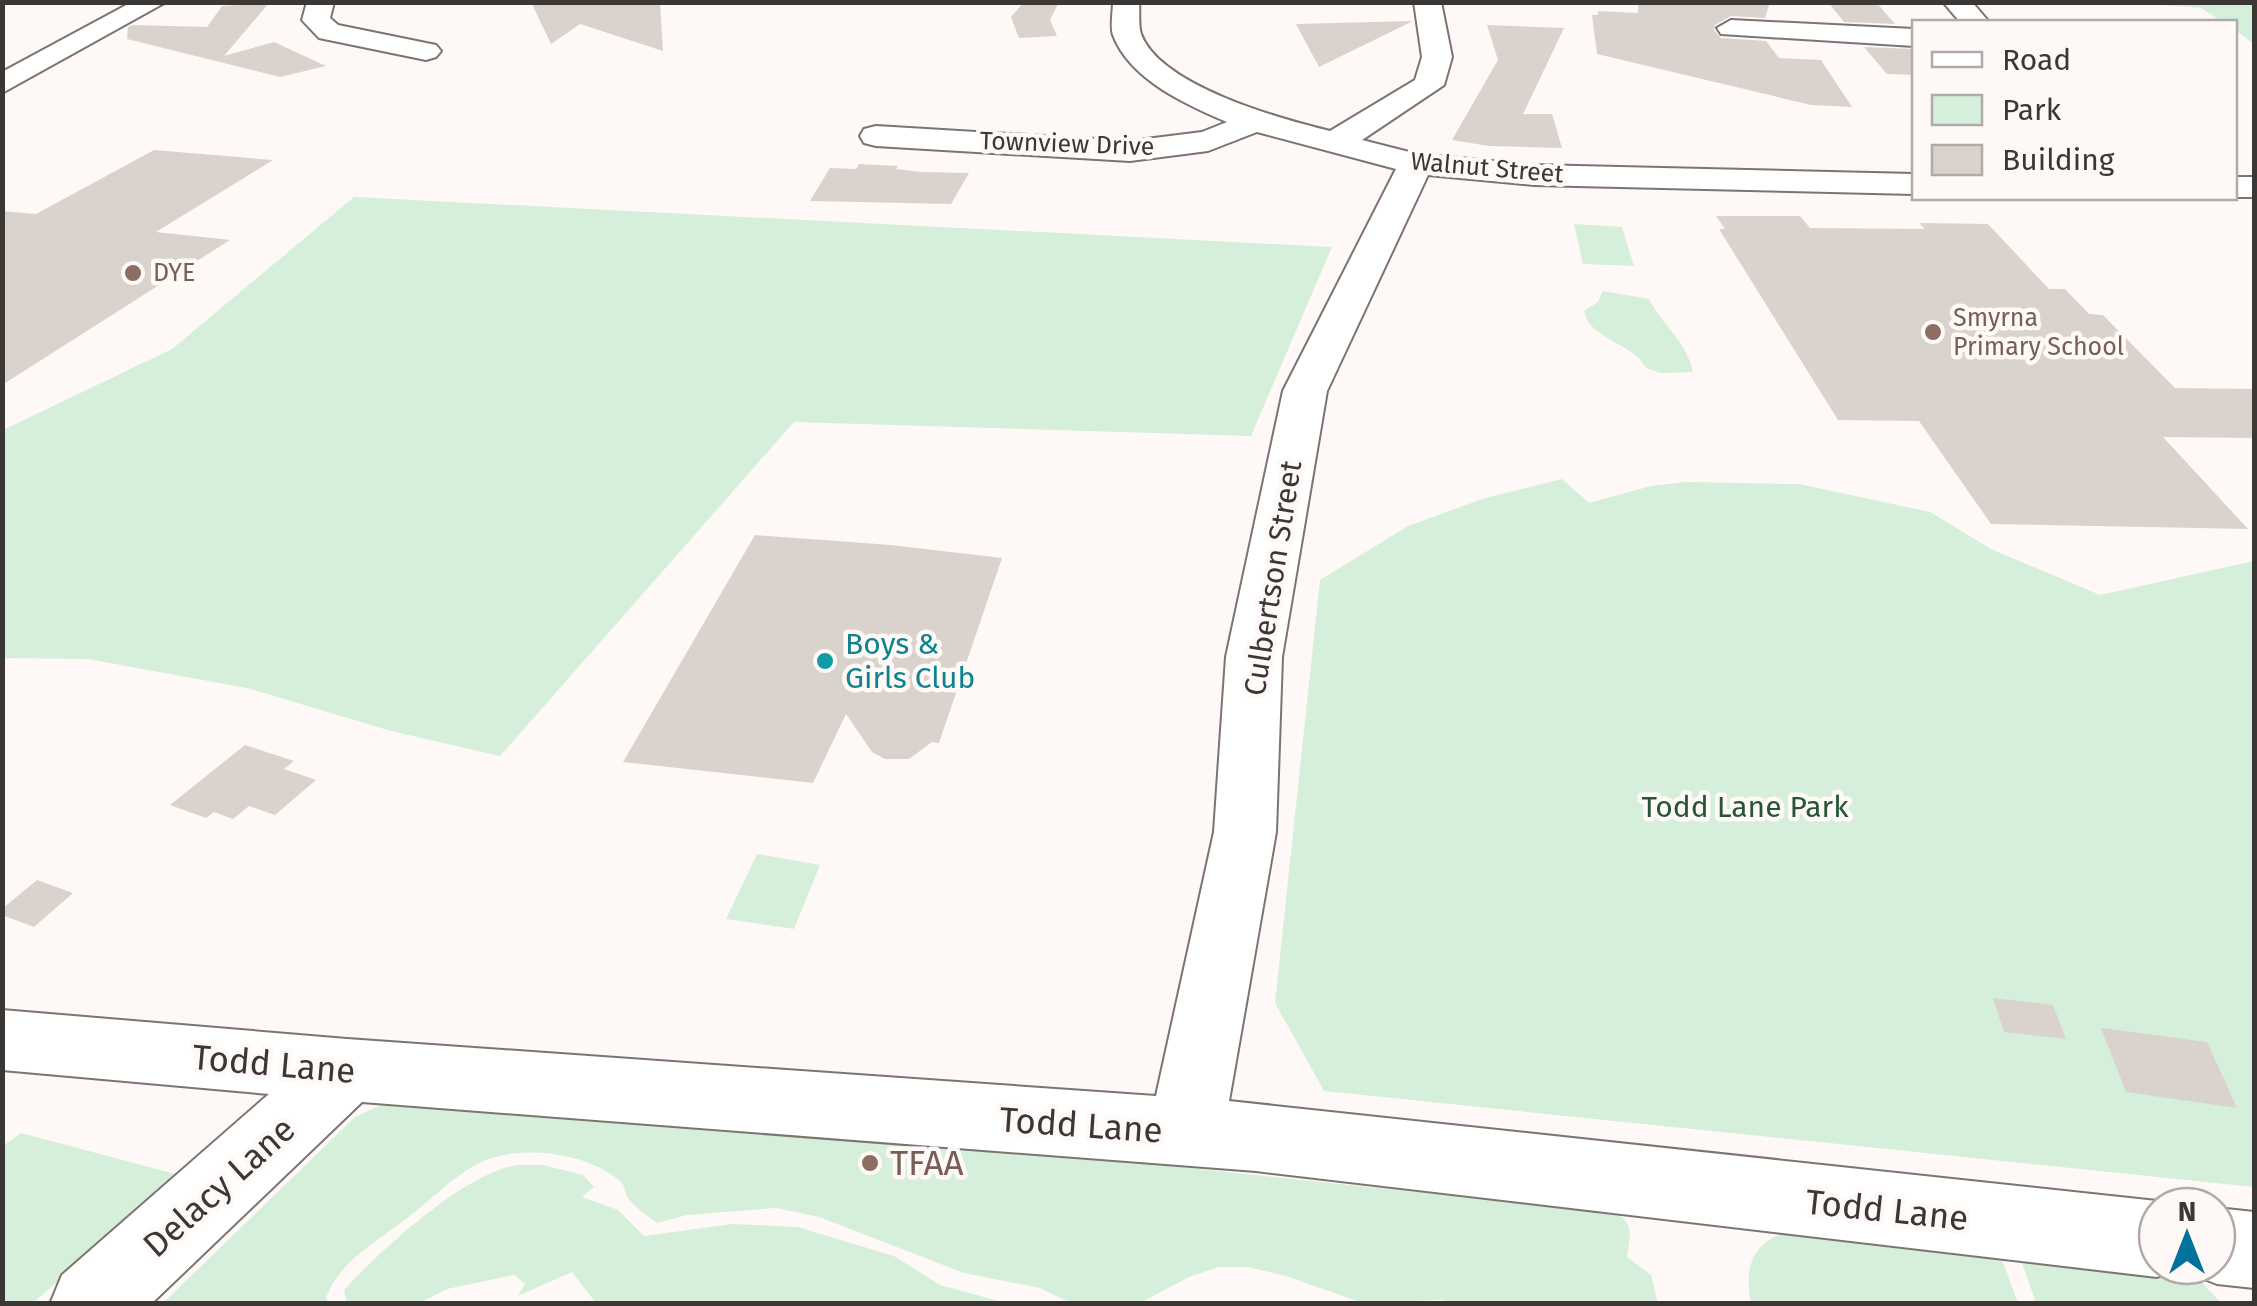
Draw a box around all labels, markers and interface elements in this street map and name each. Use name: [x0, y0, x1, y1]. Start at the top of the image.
legend: [1912, 20, 2237, 200]
text: Road: [2002, 42, 2071, 78]
text: Park: [2002, 92, 2062, 128]
street label: Townview Drive: [979, 126, 1155, 162]
text: Building: [2002, 142, 2115, 178]
street label: Walnut Street: [1409, 146, 1566, 190]
place label: DYE: [153, 258, 195, 288]
marker: DYE: [122, 262, 144, 284]
place label: Smyrna Primary School: [1953, 303, 2124, 362]
marker: Smyrna Primary School: [1922, 321, 1944, 343]
street label: Culbertson Street: [1237, 458, 1309, 698]
place label: Boys & Girls Club: [845, 626, 975, 696]
marker: Boys & Girls Club: [814, 650, 836, 672]
park label: Todd Lane Park: [1641, 789, 1849, 825]
street label: Todd Lane: [191, 1036, 357, 1092]
street label: Todd Lane: [998, 1098, 1164, 1152]
street label: Delacy Lane: [134, 1108, 304, 1266]
place label: TFAA: [890, 1142, 964, 1184]
marker: TFAA: [859, 1152, 881, 1174]
street label: Todd Lane: [1804, 1181, 1970, 1239]
north arrow: [2137, 1186, 2237, 1286]
text: N: [2178, 1195, 2196, 1228]

